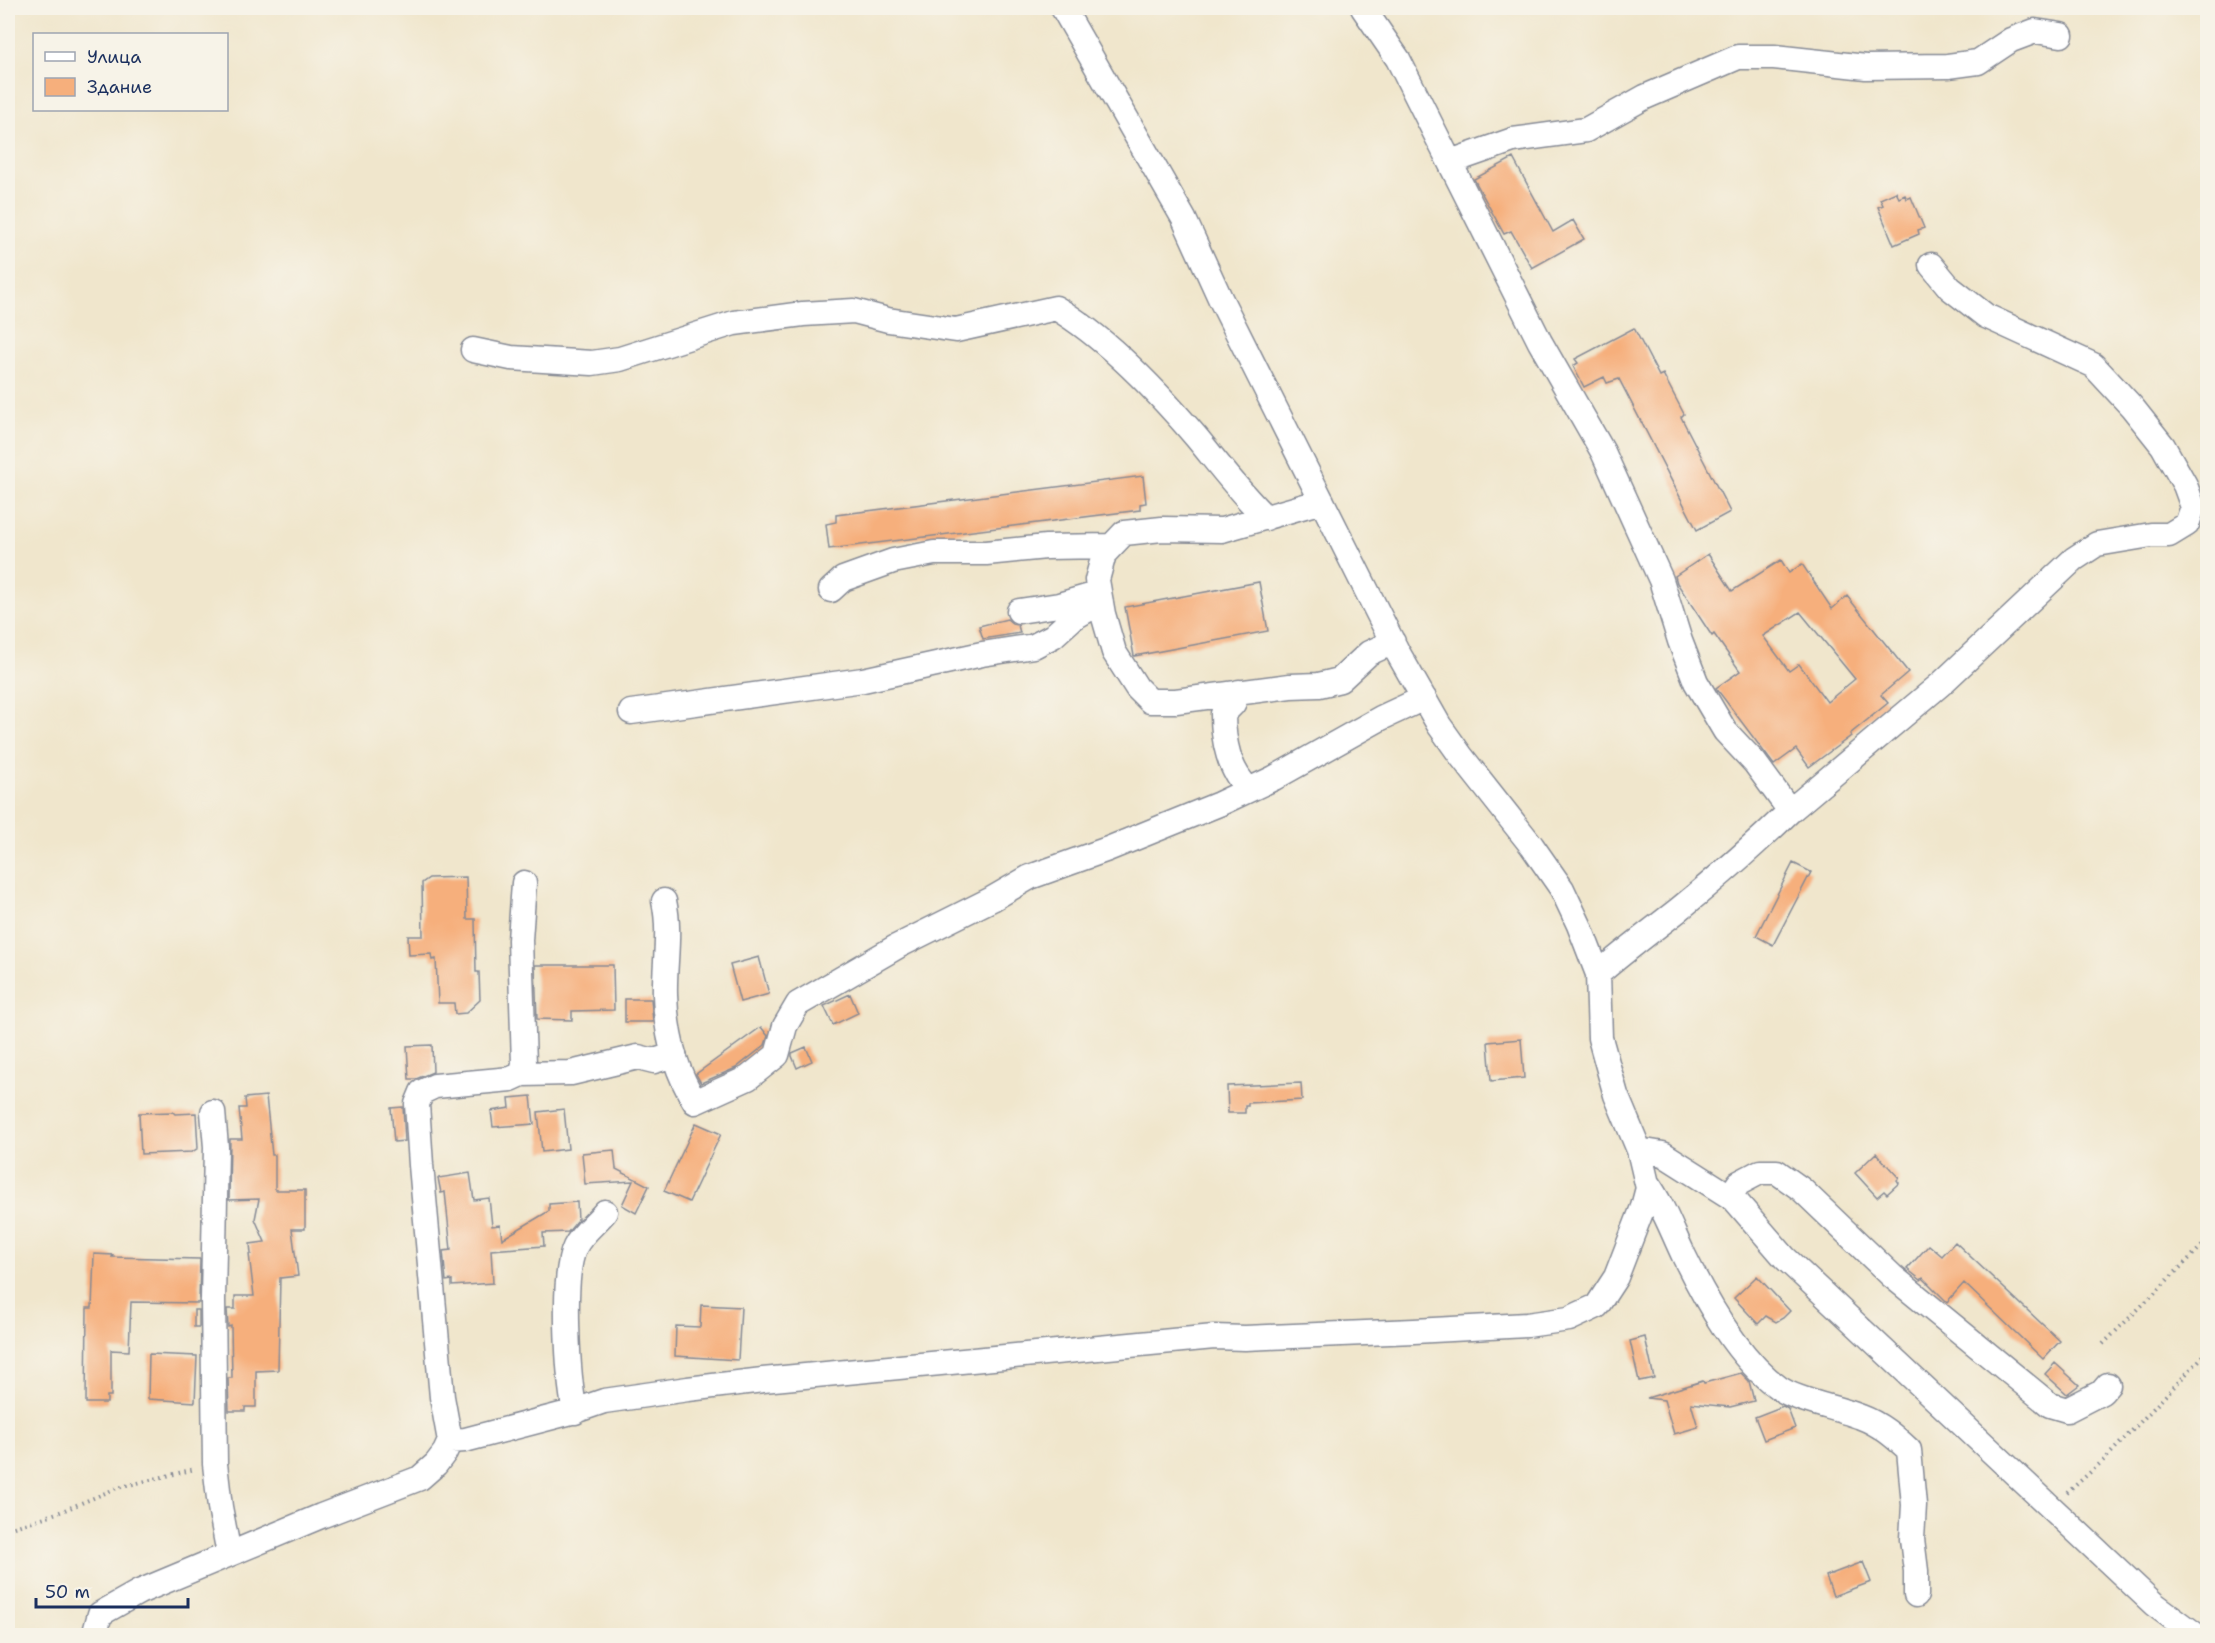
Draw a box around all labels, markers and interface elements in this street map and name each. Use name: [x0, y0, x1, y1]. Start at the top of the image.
legend: [33, 33, 228, 111]
text: Улица: [87, 45, 141, 69]
text: Здание: [87, 75, 152, 99]
scale bar: [36, 1571, 188, 1609]
text: 50 m: [45, 1580, 90, 1604]

